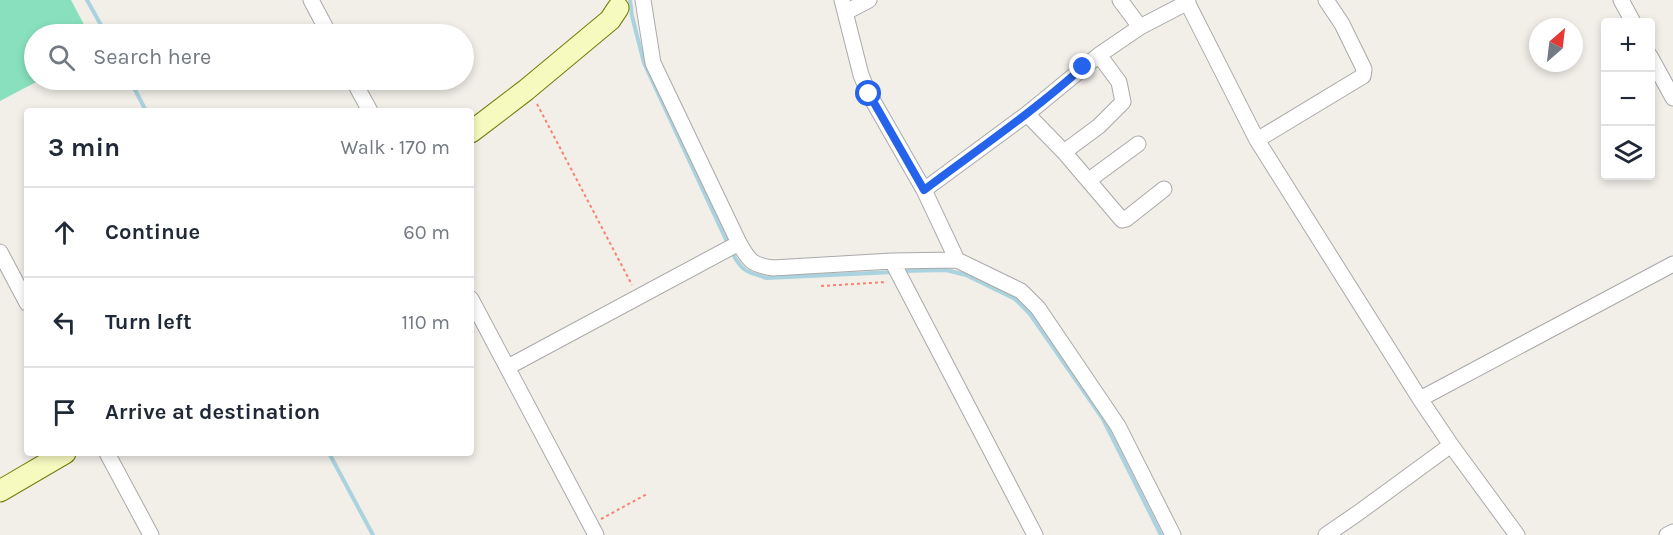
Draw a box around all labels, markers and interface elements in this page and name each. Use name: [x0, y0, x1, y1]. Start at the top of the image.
north arrow: [1529, 18, 1583, 72]
map controls: [1601, 18, 1655, 180]
button: +: [1601, 18, 1655, 72]
search box: [24, 24, 474, 90]
icon: search: [45, 41, 78, 74]
text: Search here: [93, 44, 211, 70]
route end: [1069, 53, 1095, 79]
button: −: [1601, 72, 1655, 126]
route start: [855, 80, 881, 106]
button: layers: [1601, 126, 1655, 180]
text: 3 min: [48, 132, 120, 163]
text: Walk · 170 m: [340, 136, 450, 159]
icon: ahead: [48, 216, 81, 249]
text: Continue: [105, 219, 200, 245]
text: 60 m: [403, 221, 450, 244]
icon: left: [48, 306, 81, 339]
text: Turn left: [105, 309, 192, 335]
text: 110 m: [401, 311, 450, 334]
icon: arrive: [48, 396, 81, 429]
text: Arrive at destination: [105, 399, 320, 425]

